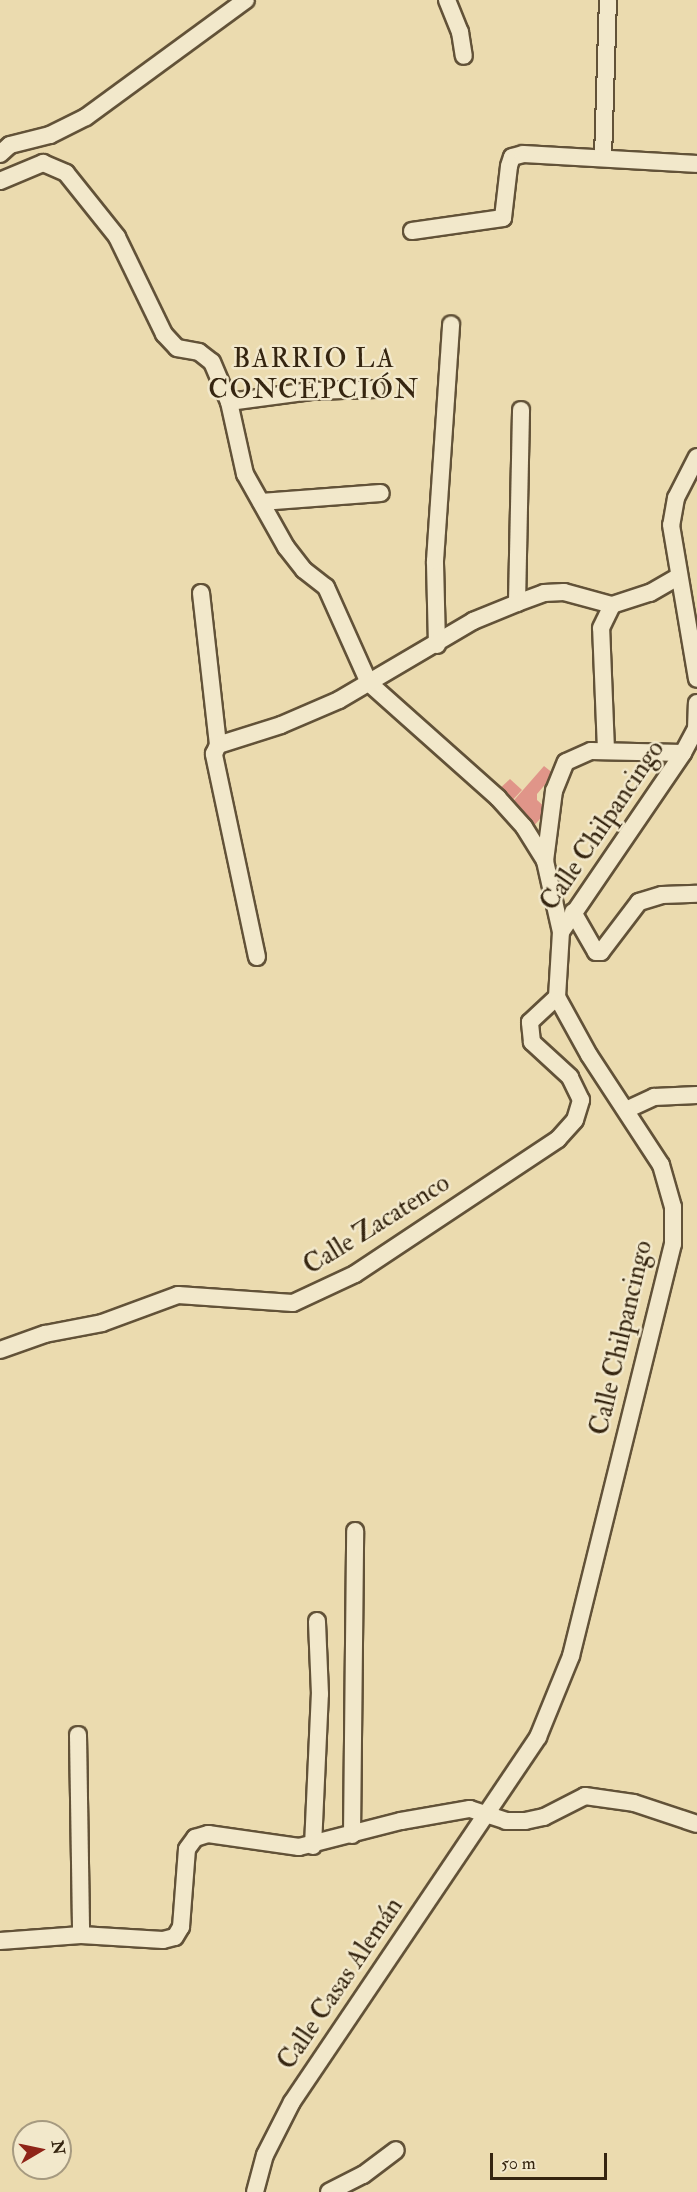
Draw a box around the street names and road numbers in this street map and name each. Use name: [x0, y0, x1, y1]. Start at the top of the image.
street label: Calle Chilpancingo: [535, 735, 671, 917]
street label: Calle Zacatenco: [298, 1168, 456, 1282]
street label: Calle Chilpancingo: [584, 1238, 660, 1438]
street label: Calle Casas Alemán: [272, 1892, 410, 2076]

